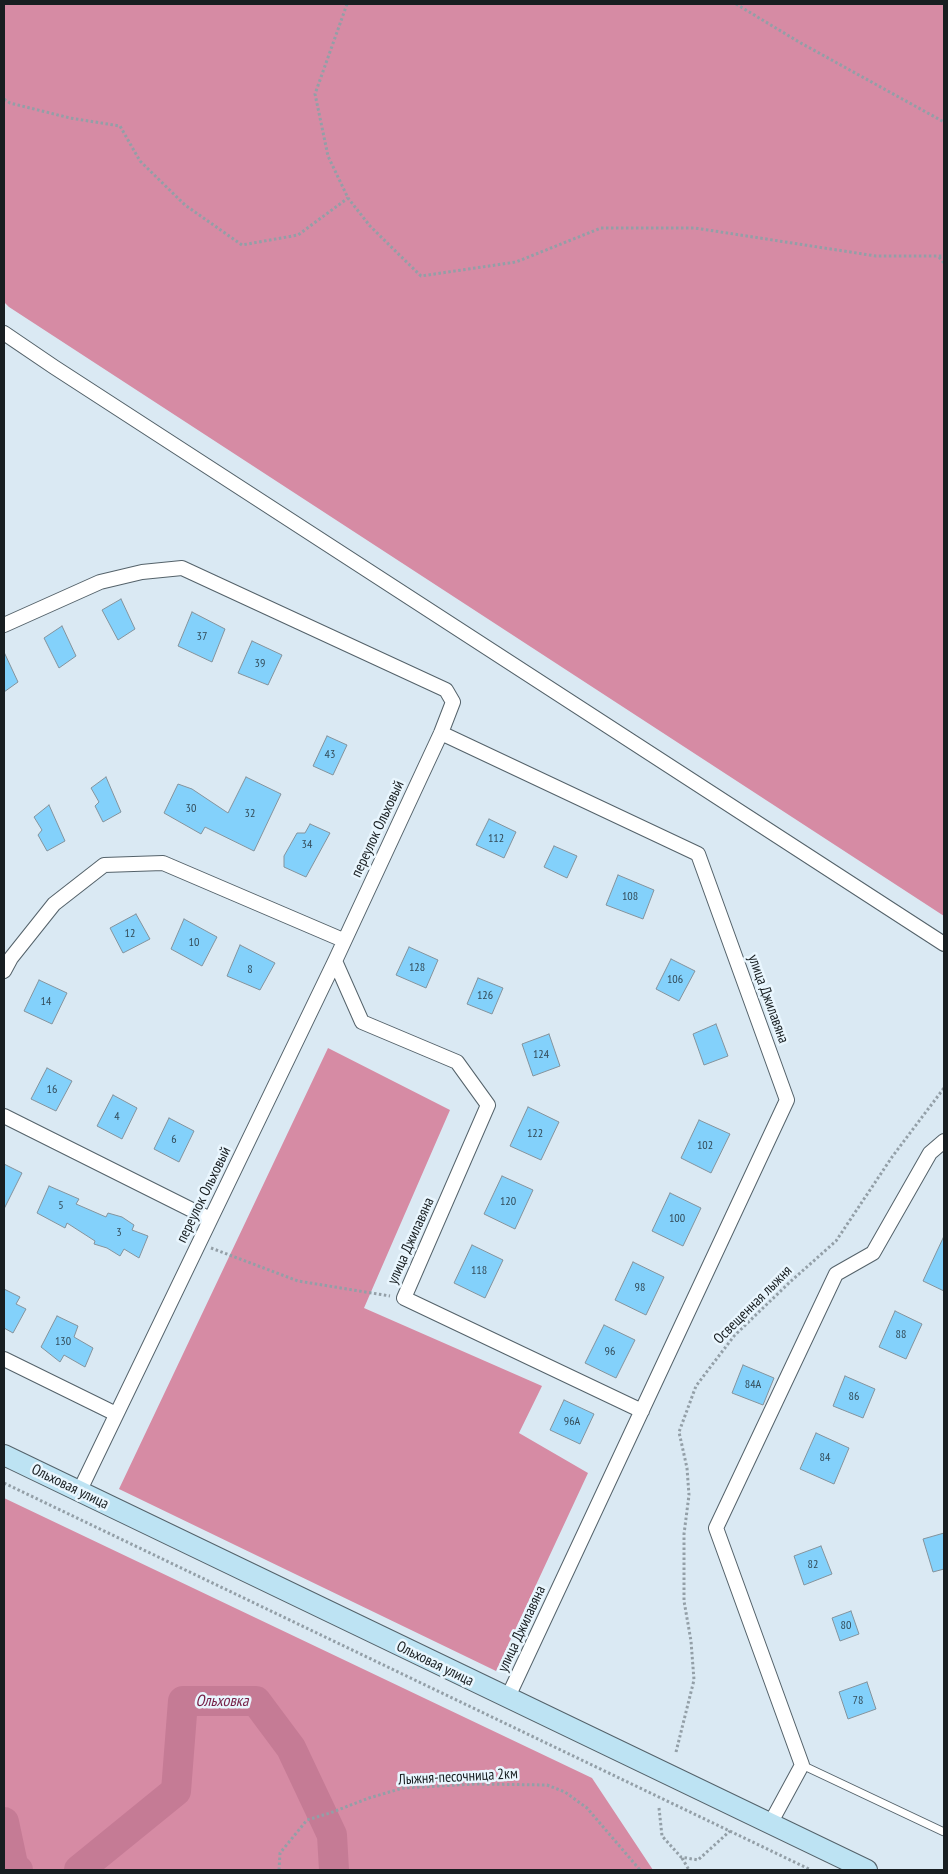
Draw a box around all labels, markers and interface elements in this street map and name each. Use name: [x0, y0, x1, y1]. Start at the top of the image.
house number: 37: [197, 630, 207, 644]
house number: 39: [255, 657, 265, 671]
house number: 43: [325, 748, 335, 762]
street label: переулок Ольховый: [348, 778, 408, 880]
house number: 30: [186, 802, 196, 816]
house number: 32: [245, 807, 255, 821]
house number: 112: [488, 832, 504, 846]
house number: 34: [302, 838, 312, 852]
house number: 108: [622, 890, 638, 904]
house number: 12: [125, 927, 135, 941]
house number: 10: [189, 936, 199, 950]
street label: улица Джилавяна: [744, 952, 792, 1046]
house number: 128: [409, 961, 425, 975]
house number: 8: [247, 963, 253, 977]
house number: 106: [667, 973, 683, 987]
house number: 126: [477, 989, 493, 1003]
house number: 14: [41, 995, 51, 1009]
house number: 124: [533, 1048, 549, 1062]
house number: 16: [47, 1083, 57, 1097]
house number: 4: [114, 1110, 120, 1124]
house number: 122: [527, 1127, 543, 1141]
house number: 6: [171, 1133, 177, 1147]
house number: 102: [697, 1139, 713, 1153]
street label: переулок Ольховый: [173, 1144, 235, 1246]
street label: улица Джилавяна: [384, 1195, 438, 1287]
house number: 120: [500, 1195, 516, 1209]
house number: 5: [58, 1199, 64, 1213]
house number: 100: [669, 1212, 685, 1226]
house number: 3: [116, 1226, 122, 1240]
street label: Освещенная лыжня: [710, 1262, 796, 1348]
house number: 118: [471, 1264, 487, 1278]
house number: 98: [635, 1281, 645, 1295]
house number: 88: [896, 1328, 906, 1342]
house number: 130: [55, 1335, 71, 1349]
house number: 96: [605, 1345, 615, 1359]
house number: 84А: [745, 1378, 761, 1392]
house number: 86: [849, 1390, 859, 1404]
house number: 96А: [564, 1415, 580, 1429]
house number: 84: [820, 1451, 830, 1465]
street label: Ольховая улица: [29, 1461, 111, 1513]
house number: 82: [808, 1558, 818, 1572]
street label: улица Джилавяна: [494, 1583, 550, 1675]
house number: 80: [841, 1619, 851, 1633]
street label: Ольховая улица: [394, 1638, 476, 1690]
water label: Ольховка: [196, 1691, 248, 1711]
house number: 78: [853, 1694, 863, 1708]
street label: Лыжня-песочница 2км: [398, 1765, 518, 1789]

